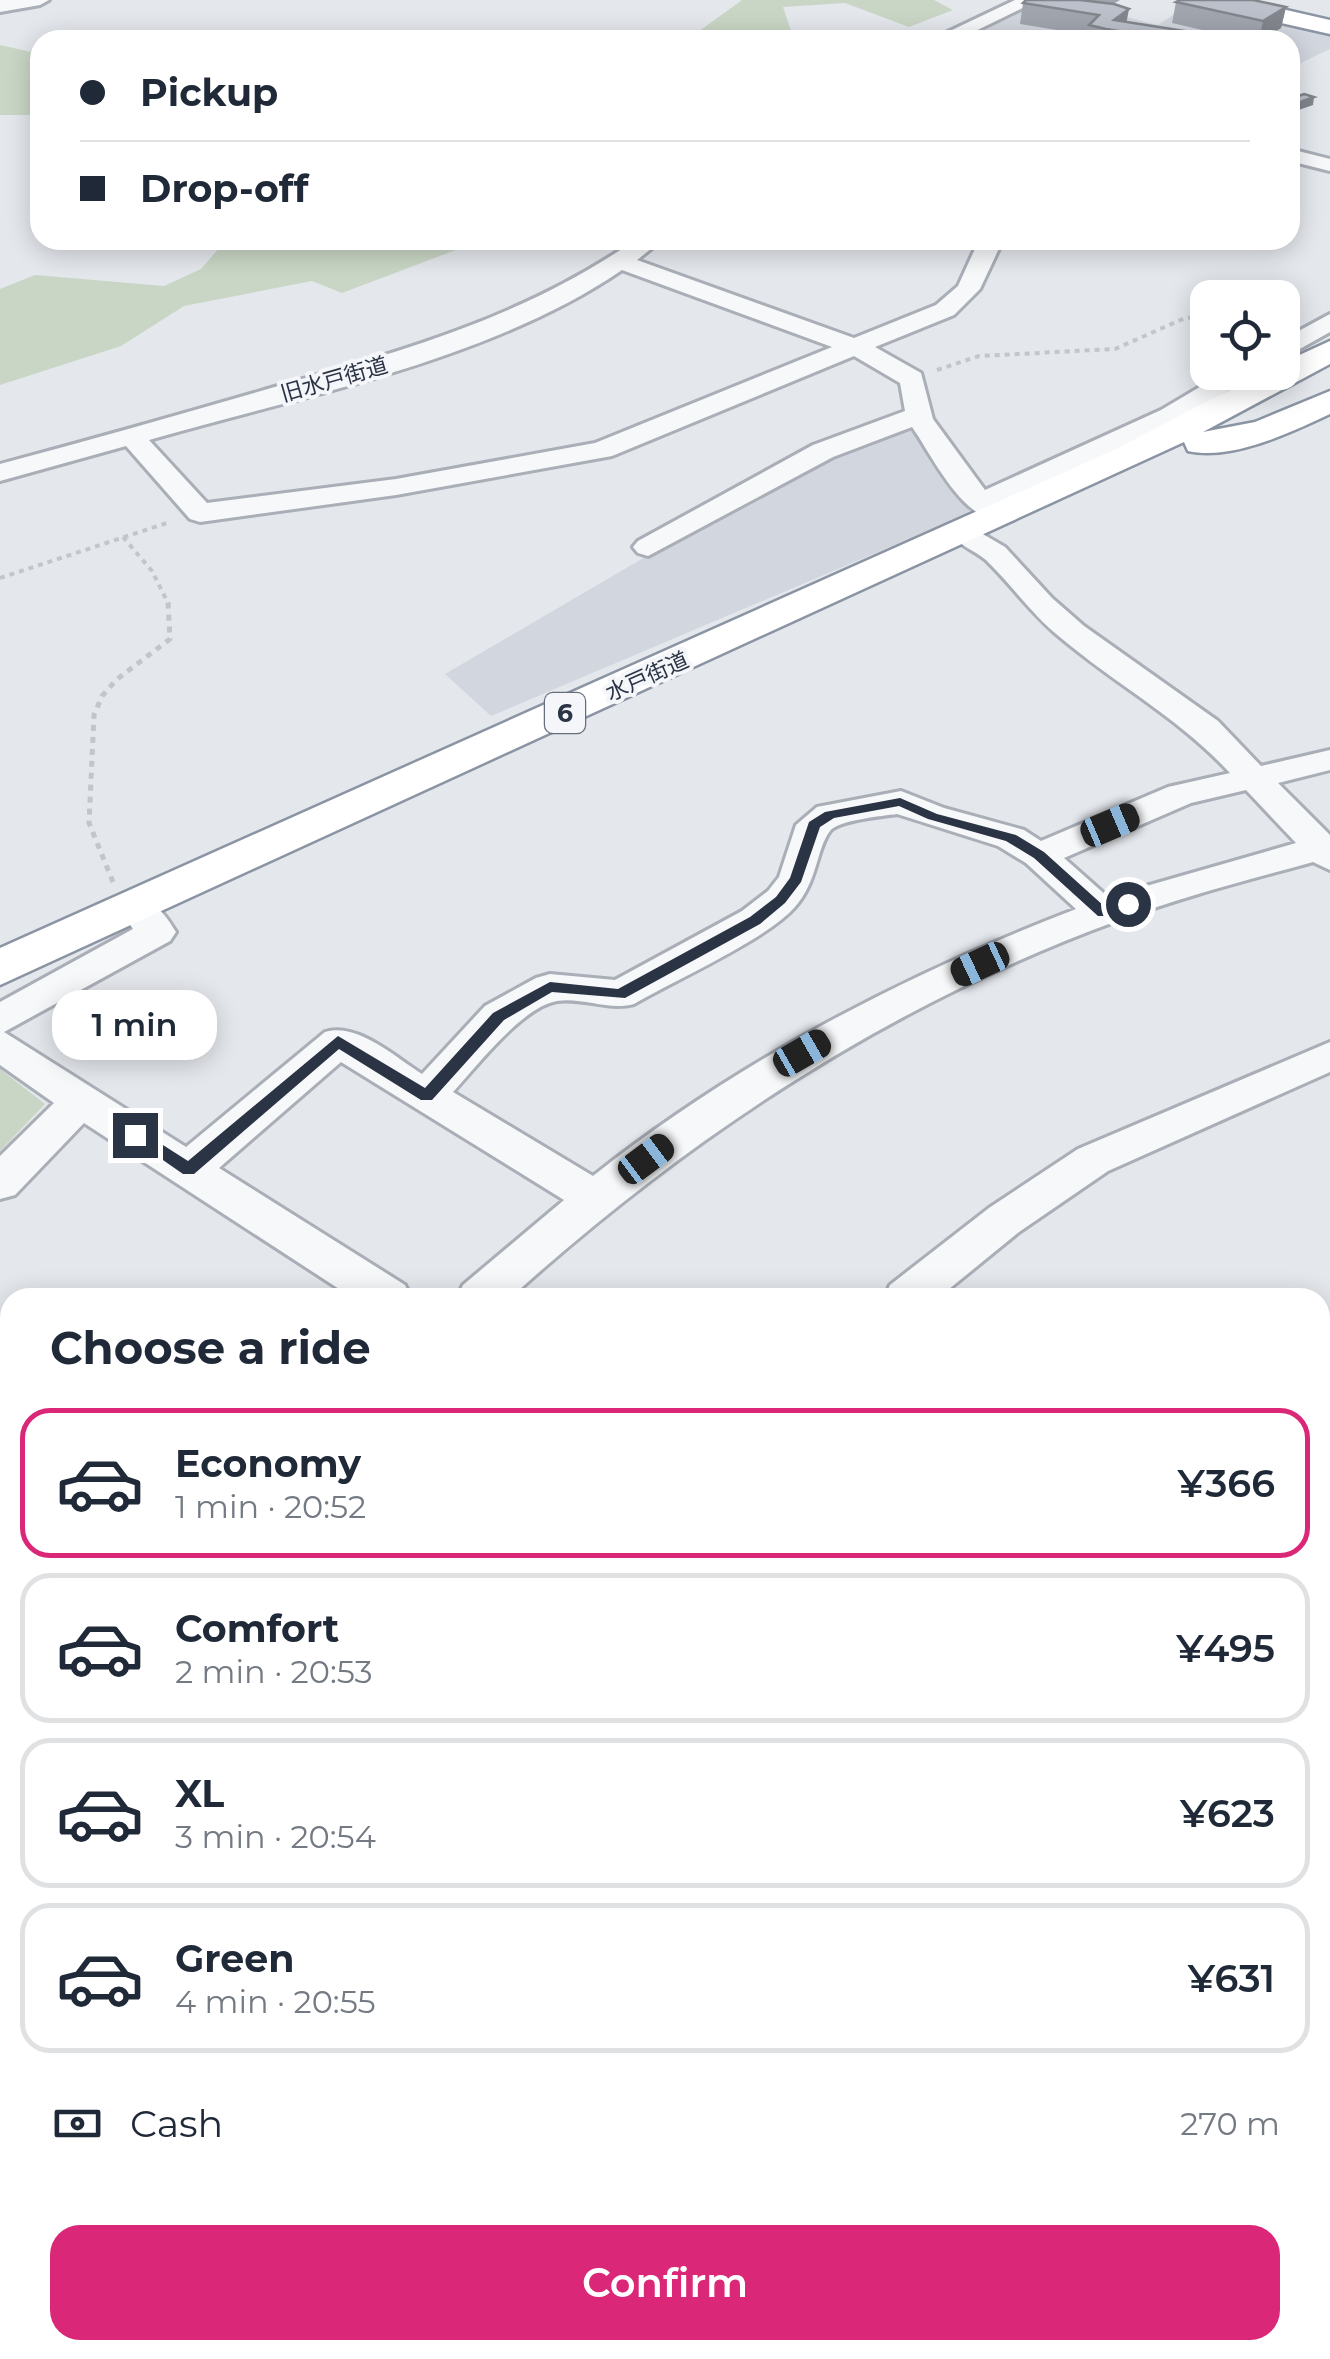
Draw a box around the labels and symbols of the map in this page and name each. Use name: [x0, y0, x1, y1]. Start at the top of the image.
street label: 旧水戸街道: [278, 351, 391, 408]
street label: 水戸街道: [602, 646, 693, 707]
road number: 6: [545, 693, 585, 733]
car: [1077, 799, 1143, 851]
route start: [1106, 882, 1151, 927]
car: [946, 938, 1014, 990]
callout: 1 min: [52, 990, 218, 1060]
car: [769, 1025, 835, 1081]
route end: [113, 1113, 158, 1158]
car: [613, 1129, 679, 1189]

